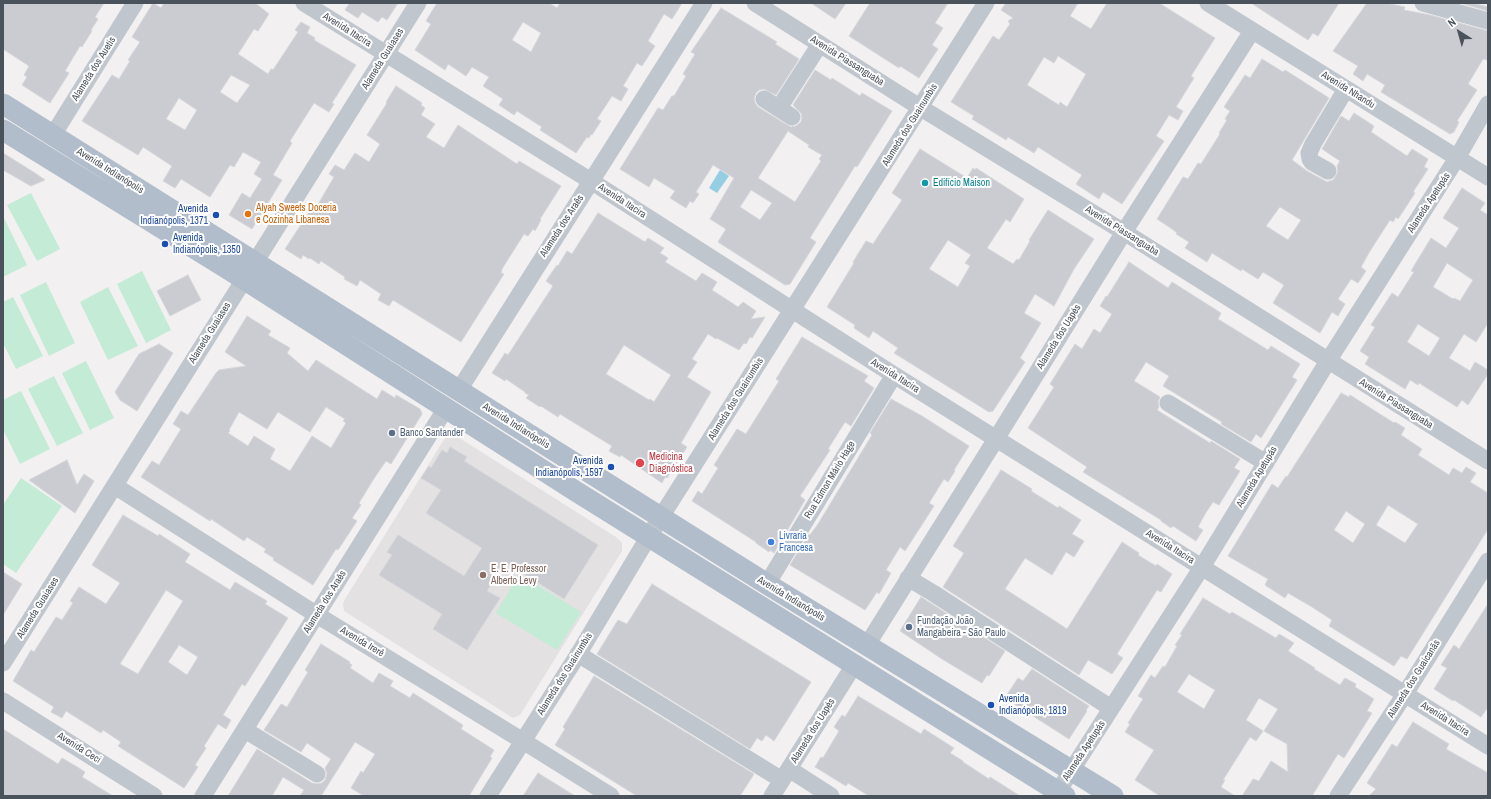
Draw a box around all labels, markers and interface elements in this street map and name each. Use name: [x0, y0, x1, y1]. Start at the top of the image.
street label: Avenida Itacira: [320, 10, 374, 50]
north arrow: [1439, 12, 1479, 52]
text: N: [1445, 15, 1459, 30]
street label: Alameda Guaiases: [359, 26, 407, 92]
street label: Avenida Piassanguaba: [808, 33, 886, 89]
street label: Alameda dos Auetis: [69, 35, 119, 103]
street label: Avenida Nhandu: [1319, 69, 1377, 111]
street label: Alameda dos Guainumbis: [880, 82, 940, 168]
street label: Avenida Indianópolis: [74, 146, 146, 196]
street label: Alameda Apetupás: [1405, 171, 1453, 235]
place label: Edifício Maison: [933, 177, 990, 189]
marker: Edifício Maison: [920, 178, 930, 188]
street label: Avenida Itacira: [596, 181, 648, 221]
street label: Alameda dos Araês: [537, 193, 587, 259]
place label: Alyah Sweets Doceria e Cozinha Libanesa: [256, 202, 337, 226]
place label: Avenida Indianópolis, 1371: [141, 203, 208, 226]
street label: Avenida Piassanguaba: [1083, 203, 1161, 259]
marker: Alyah Sweets Doceria e Cozinha Libanesa: [243, 209, 253, 219]
marker: Avenida Indianópolis, 1371: [211, 210, 221, 220]
place label: Avenida Indianópolis, 1350: [173, 232, 240, 256]
marker: Avenida Indianópolis, 1350: [160, 239, 170, 249]
street label: Alameda Guaiases: [186, 300, 234, 366]
street label: Alameda dos Uapés: [1034, 303, 1084, 371]
street label: Alameda dos Guainumbis: [706, 356, 766, 442]
street label: Avenida Itacira: [868, 356, 922, 396]
street label: Avenida Piassanguaba: [1357, 376, 1435, 432]
street label: Avenida Indianópolis: [480, 401, 552, 451]
place label: Banco Santander: [400, 427, 463, 439]
marker: Banco Santander: [387, 428, 397, 438]
street label: Rua Edmon Mário Hage: [802, 439, 858, 521]
street label: Alameda Apetupás: [1234, 444, 1280, 510]
place label: Medicina Diagnóstica: [649, 451, 693, 474]
place label: Avenida Indianópolis, 1597: [536, 455, 603, 478]
marker: Medicina Diagnóstica: [634, 457, 646, 469]
marker: Avenida Indianópolis, 1597: [606, 462, 616, 472]
street label: Avenida Itacira: [1143, 527, 1197, 567]
place label: Livraria Francesa: [779, 530, 813, 554]
marker: Livraria Francesa: [766, 537, 776, 547]
place label: E. E. Professor Alberto Levy: [491, 563, 546, 586]
street label: Alameda dos Araês: [301, 568, 349, 636]
marker: E. E. Professor Alberto Levy: [478, 570, 488, 580]
street label: Avenida Indianópolis: [755, 574, 827, 624]
street label: Alameda Guaiases: [14, 575, 62, 641]
place label: Fundação João Mangabeira - São Paulo: [917, 615, 1006, 638]
marker: Fundação João Mangabeira - São Paulo: [904, 622, 914, 632]
street label: Avenida Irerê: [338, 624, 386, 660]
street label: Alameda dos Guainumbis: [535, 631, 595, 717]
street label: Alameda dos Guaicanãs: [1385, 638, 1443, 720]
place label: Avenida Indianópolis, 1819: [999, 693, 1066, 716]
street label: Alameda dos Uapés: [788, 697, 838, 765]
street label: Avenida Itacira: [1418, 699, 1472, 739]
marker: Avenida Indianópolis, 1819: [986, 700, 996, 710]
street label: Alameda Apetupás: [1060, 719, 1108, 783]
street label: Avenida Ceci: [55, 730, 103, 766]

